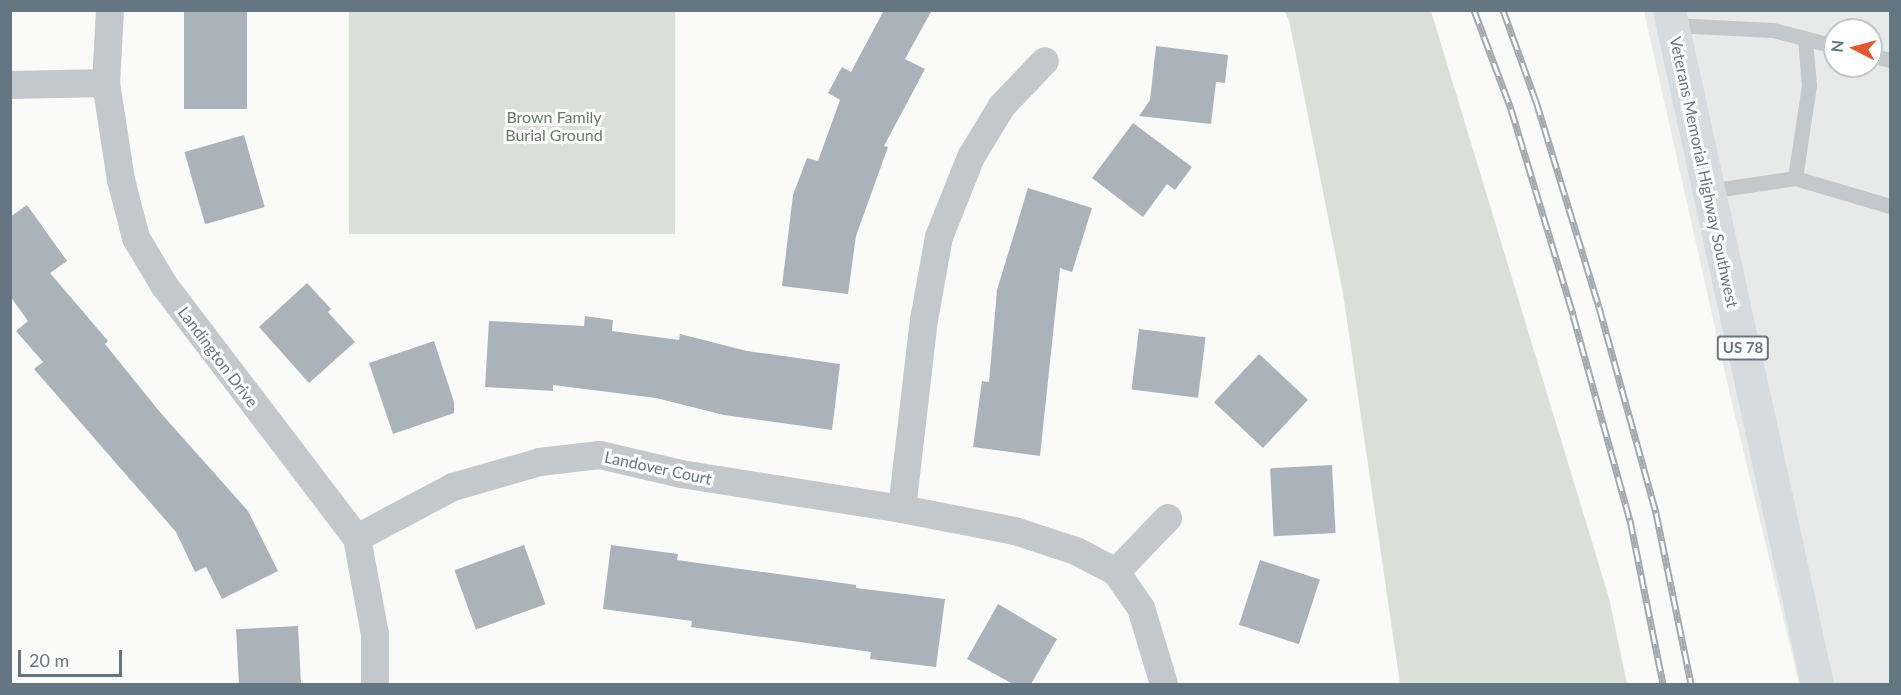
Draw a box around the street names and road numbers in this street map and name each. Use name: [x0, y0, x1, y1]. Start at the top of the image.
street label: Veterans Memorial Highway Southwest: [1666, 34, 1742, 310]
street label: Landington Drive: [174, 303, 262, 411]
road number: US 78: [1716, 336, 1770, 360]
street label: Landover Court: [603, 447, 713, 489]

